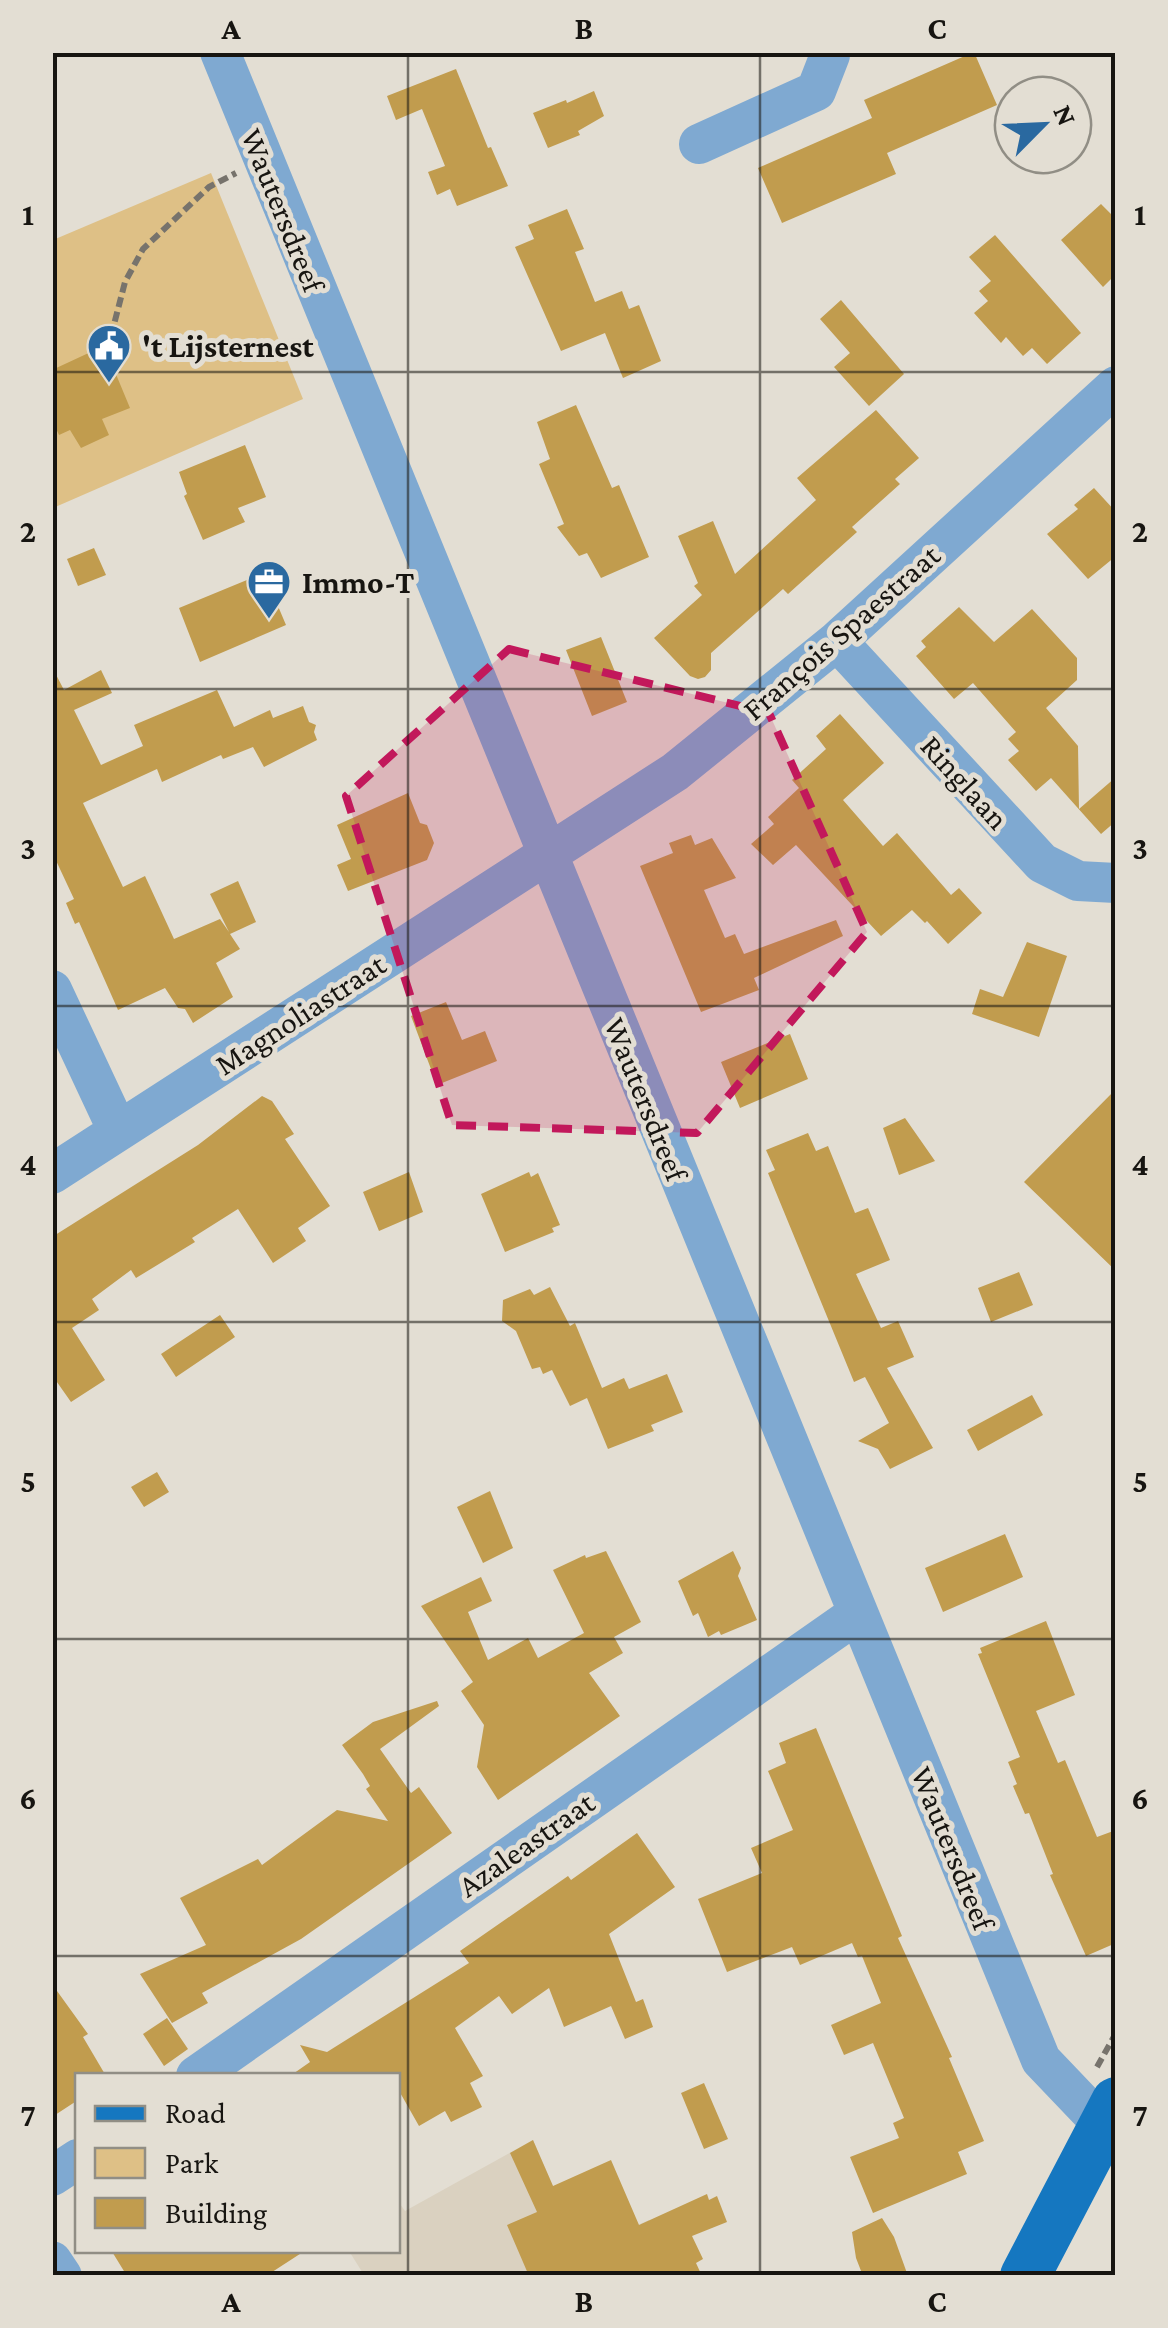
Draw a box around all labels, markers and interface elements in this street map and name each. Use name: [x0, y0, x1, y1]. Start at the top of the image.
text: A: [220, 10, 241, 46]
text: B: [575, 10, 593, 46]
text: C: [927, 10, 947, 46]
north arrow: [993, 75, 1093, 175]
text: N: [1047, 100, 1083, 130]
street label: Wautersdreef: [234, 123, 333, 298]
text: 1: [22, 196, 34, 232]
text: 1: [1134, 196, 1146, 232]
public building icon: 't Lijsternest: [86, 323, 132, 384]
place label: 't Lijsternest: [142, 328, 314, 364]
text: 2: [20, 513, 36, 549]
text: 2: [1132, 513, 1148, 549]
street label: François Spaestraat: [735, 536, 947, 727]
office icon: Immo-T: [246, 559, 292, 620]
place label: Immo-T: [302, 564, 414, 600]
street label: Ringlaan: [913, 728, 1017, 836]
text: 3: [20, 830, 36, 866]
text: 3: [1132, 830, 1148, 866]
street label: Magnoliastraat: [208, 945, 392, 1082]
street label: Wautersdreef: [597, 1012, 696, 1187]
text: 4: [19, 1146, 37, 1182]
text: 4: [1131, 1146, 1149, 1182]
text: 5: [20, 1463, 36, 1499]
text: 5: [1132, 1463, 1148, 1499]
street label: Wautersdreef: [904, 1761, 1003, 1936]
text: 6: [19, 1780, 37, 1816]
text: 6: [1131, 1780, 1149, 1816]
street label: Azaleastraat: [451, 1784, 601, 1904]
legend: [75, 2073, 400, 2253]
text: Road: [165, 2096, 226, 2129]
text: 7: [20, 2097, 36, 2133]
text: 7: [1132, 2097, 1148, 2133]
text: Park: [165, 2146, 219, 2179]
text: Building: [165, 2196, 267, 2230]
text: A: [220, 2283, 241, 2319]
text: B: [575, 2283, 593, 2319]
text: C: [927, 2283, 947, 2319]

